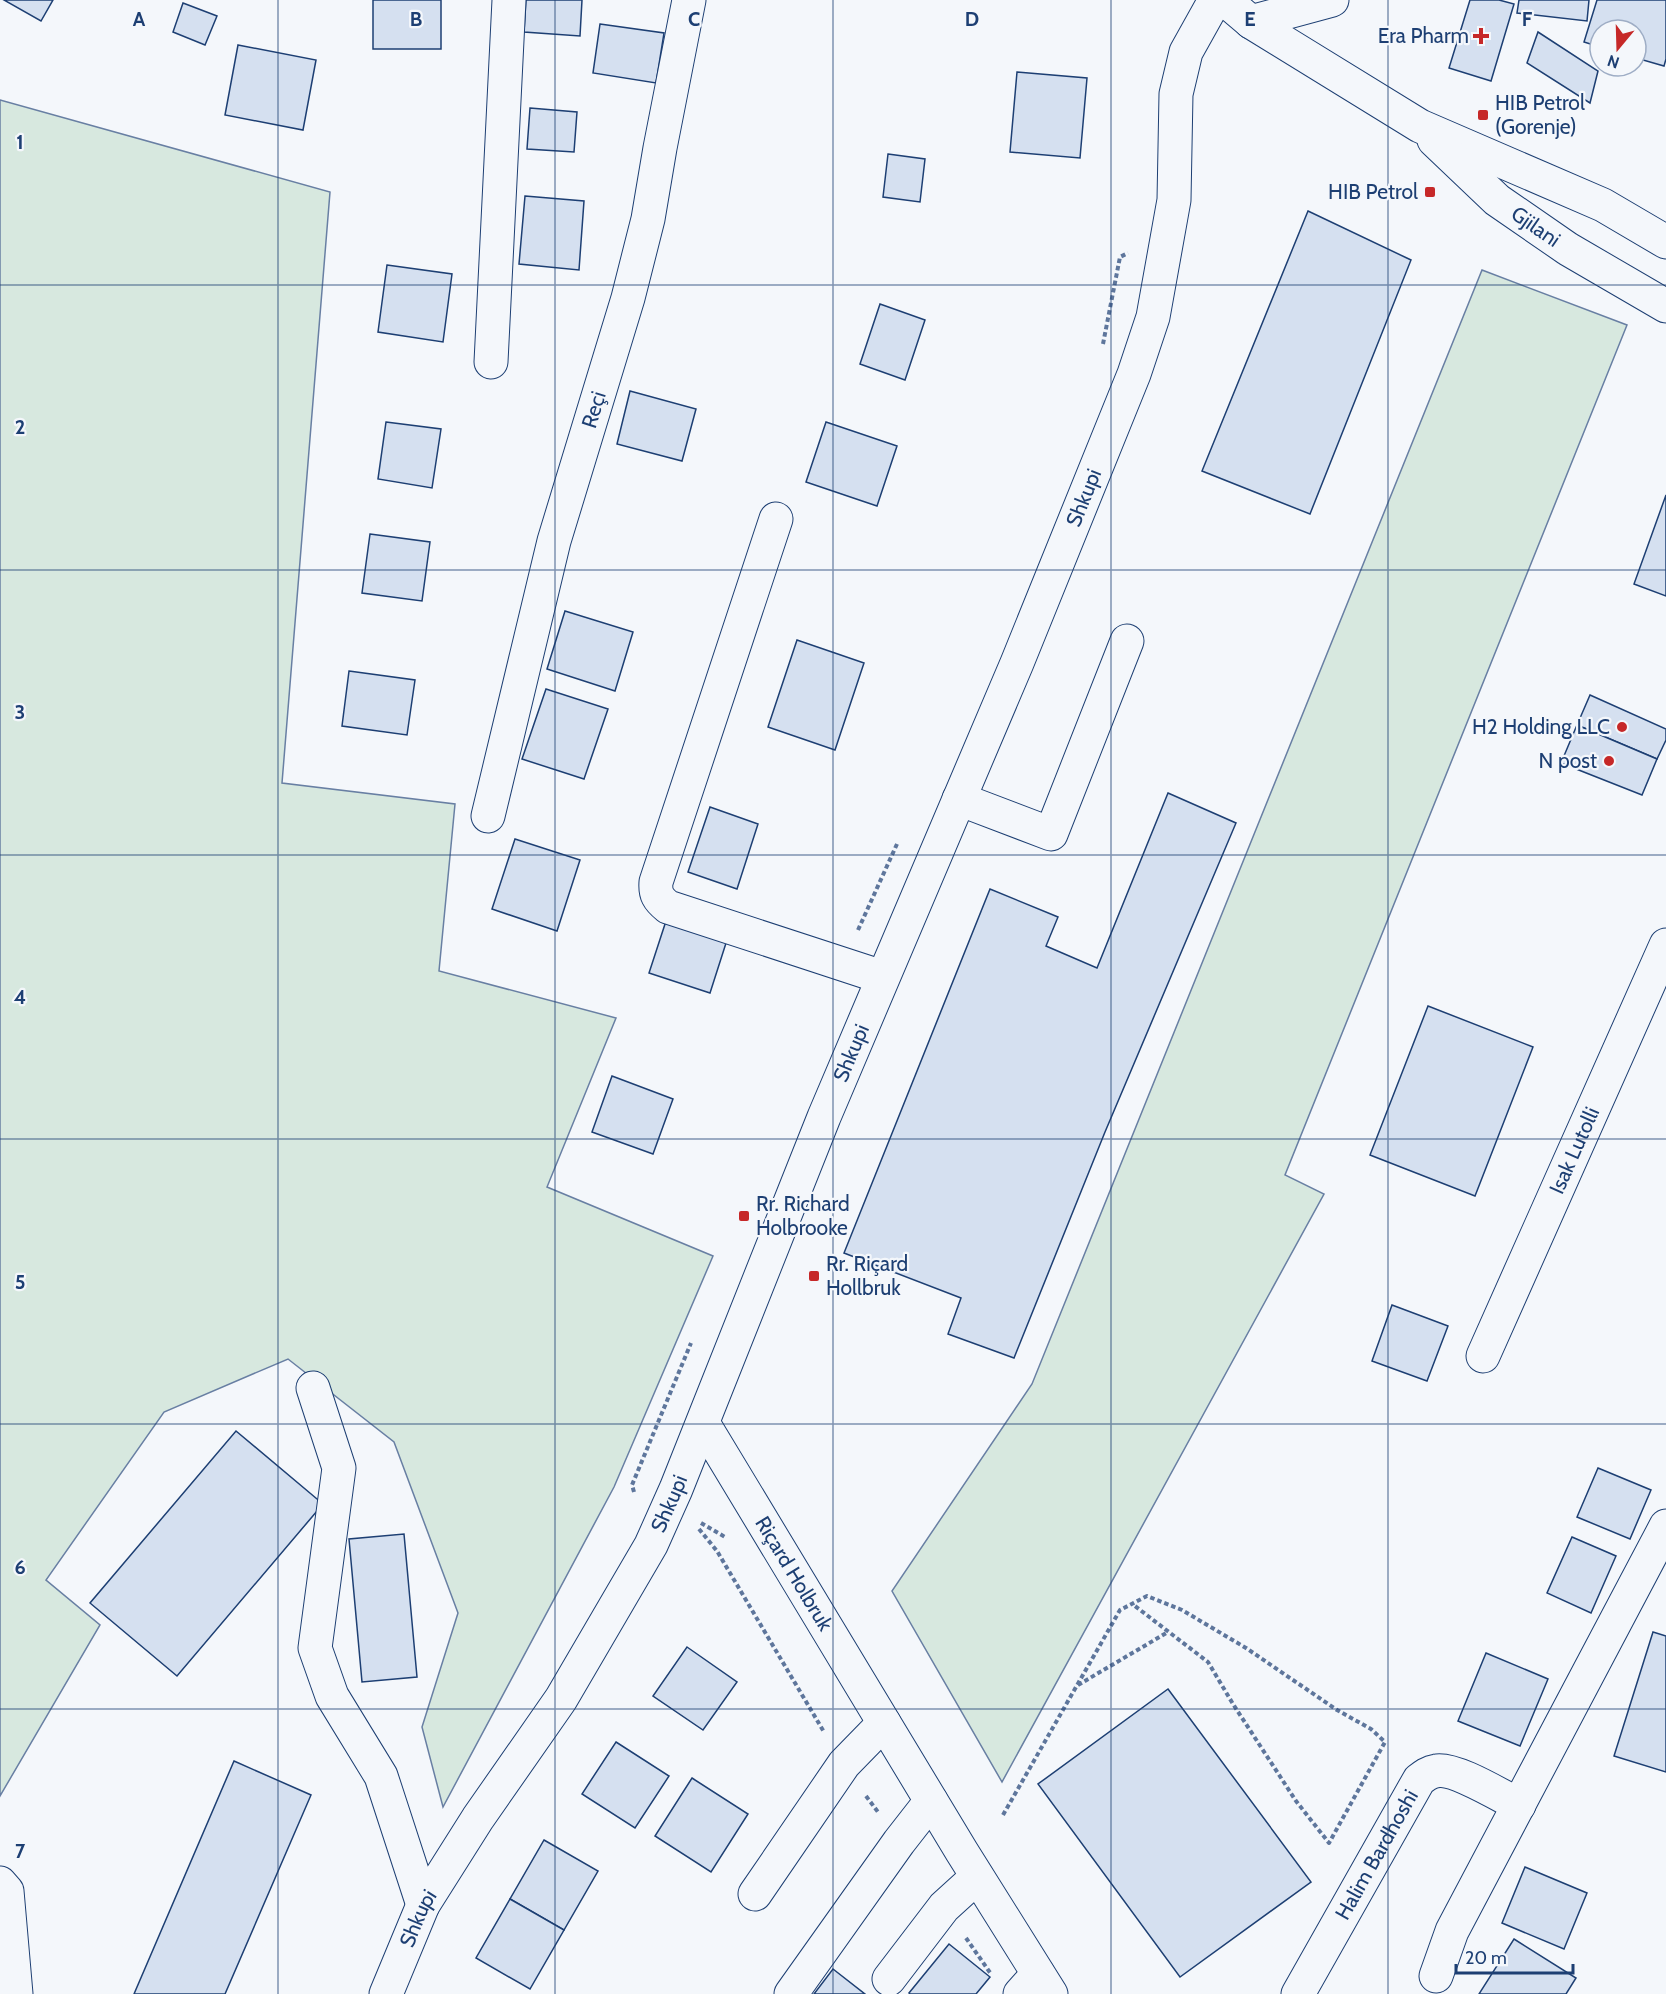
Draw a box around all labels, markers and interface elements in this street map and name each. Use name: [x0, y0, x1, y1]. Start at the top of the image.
text: A: [133, 7, 146, 31]
text: B: [410, 7, 422, 31]
text: C: [688, 7, 700, 31]
text: D: [965, 7, 979, 31]
text: E: [1244, 7, 1256, 31]
text: F: [1522, 7, 1533, 31]
north arrow: [1588, 18, 1648, 78]
place label: Era Pharm: [1378, 23, 1469, 48]
marker: Era Pharm: [1474, 29, 1488, 43]
text: N: [1605, 51, 1622, 73]
place label: HIB Petrol (Gorenje): [1495, 90, 1585, 140]
marker: HIB Petrol (Gorenje): [1476, 108, 1490, 122]
text: 1: [16, 130, 24, 154]
place label: HIB Petrol: [1328, 179, 1418, 204]
marker: HIB Petrol: [1423, 185, 1437, 199]
street label: Gjilani: [1507, 201, 1565, 252]
street label: Reçi: [576, 388, 611, 431]
text: 2: [15, 415, 25, 439]
street label: Shkupi: [1061, 465, 1106, 530]
text: 3: [15, 700, 25, 724]
place label: H2 Holding LLC: [1472, 714, 1610, 739]
marker: H2 Holding LLC: [1615, 720, 1629, 734]
place label: N post: [1538, 748, 1597, 773]
marker: N post: [1602, 754, 1616, 768]
text: 4: [14, 985, 26, 1009]
street label: Shkupi: [827, 1020, 874, 1085]
street label: Isak Lutolli: [1544, 1103, 1604, 1198]
place label: Rr. Richard Holbrooke: [756, 1191, 850, 1240]
marker: Rr. Richard Holbrooke: [737, 1209, 751, 1223]
place label: Rr. Riçard Hollbruk: [826, 1251, 908, 1300]
marker: Rr. Riçard Hollbruk: [807, 1269, 821, 1283]
text: 5: [15, 1270, 25, 1294]
street label: Shkupi: [645, 1471, 692, 1536]
street label: Riçard Holbruk: [750, 1512, 839, 1636]
text: 6: [14, 1555, 26, 1579]
street label: Halim Bardhoshi: [1330, 1785, 1423, 1924]
text: 7: [15, 1839, 26, 1863]
street label: Shkupi: [394, 1885, 442, 1951]
scale bar: [1456, 1937, 1573, 1975]
text: 20 m: [1465, 1947, 1507, 1969]

